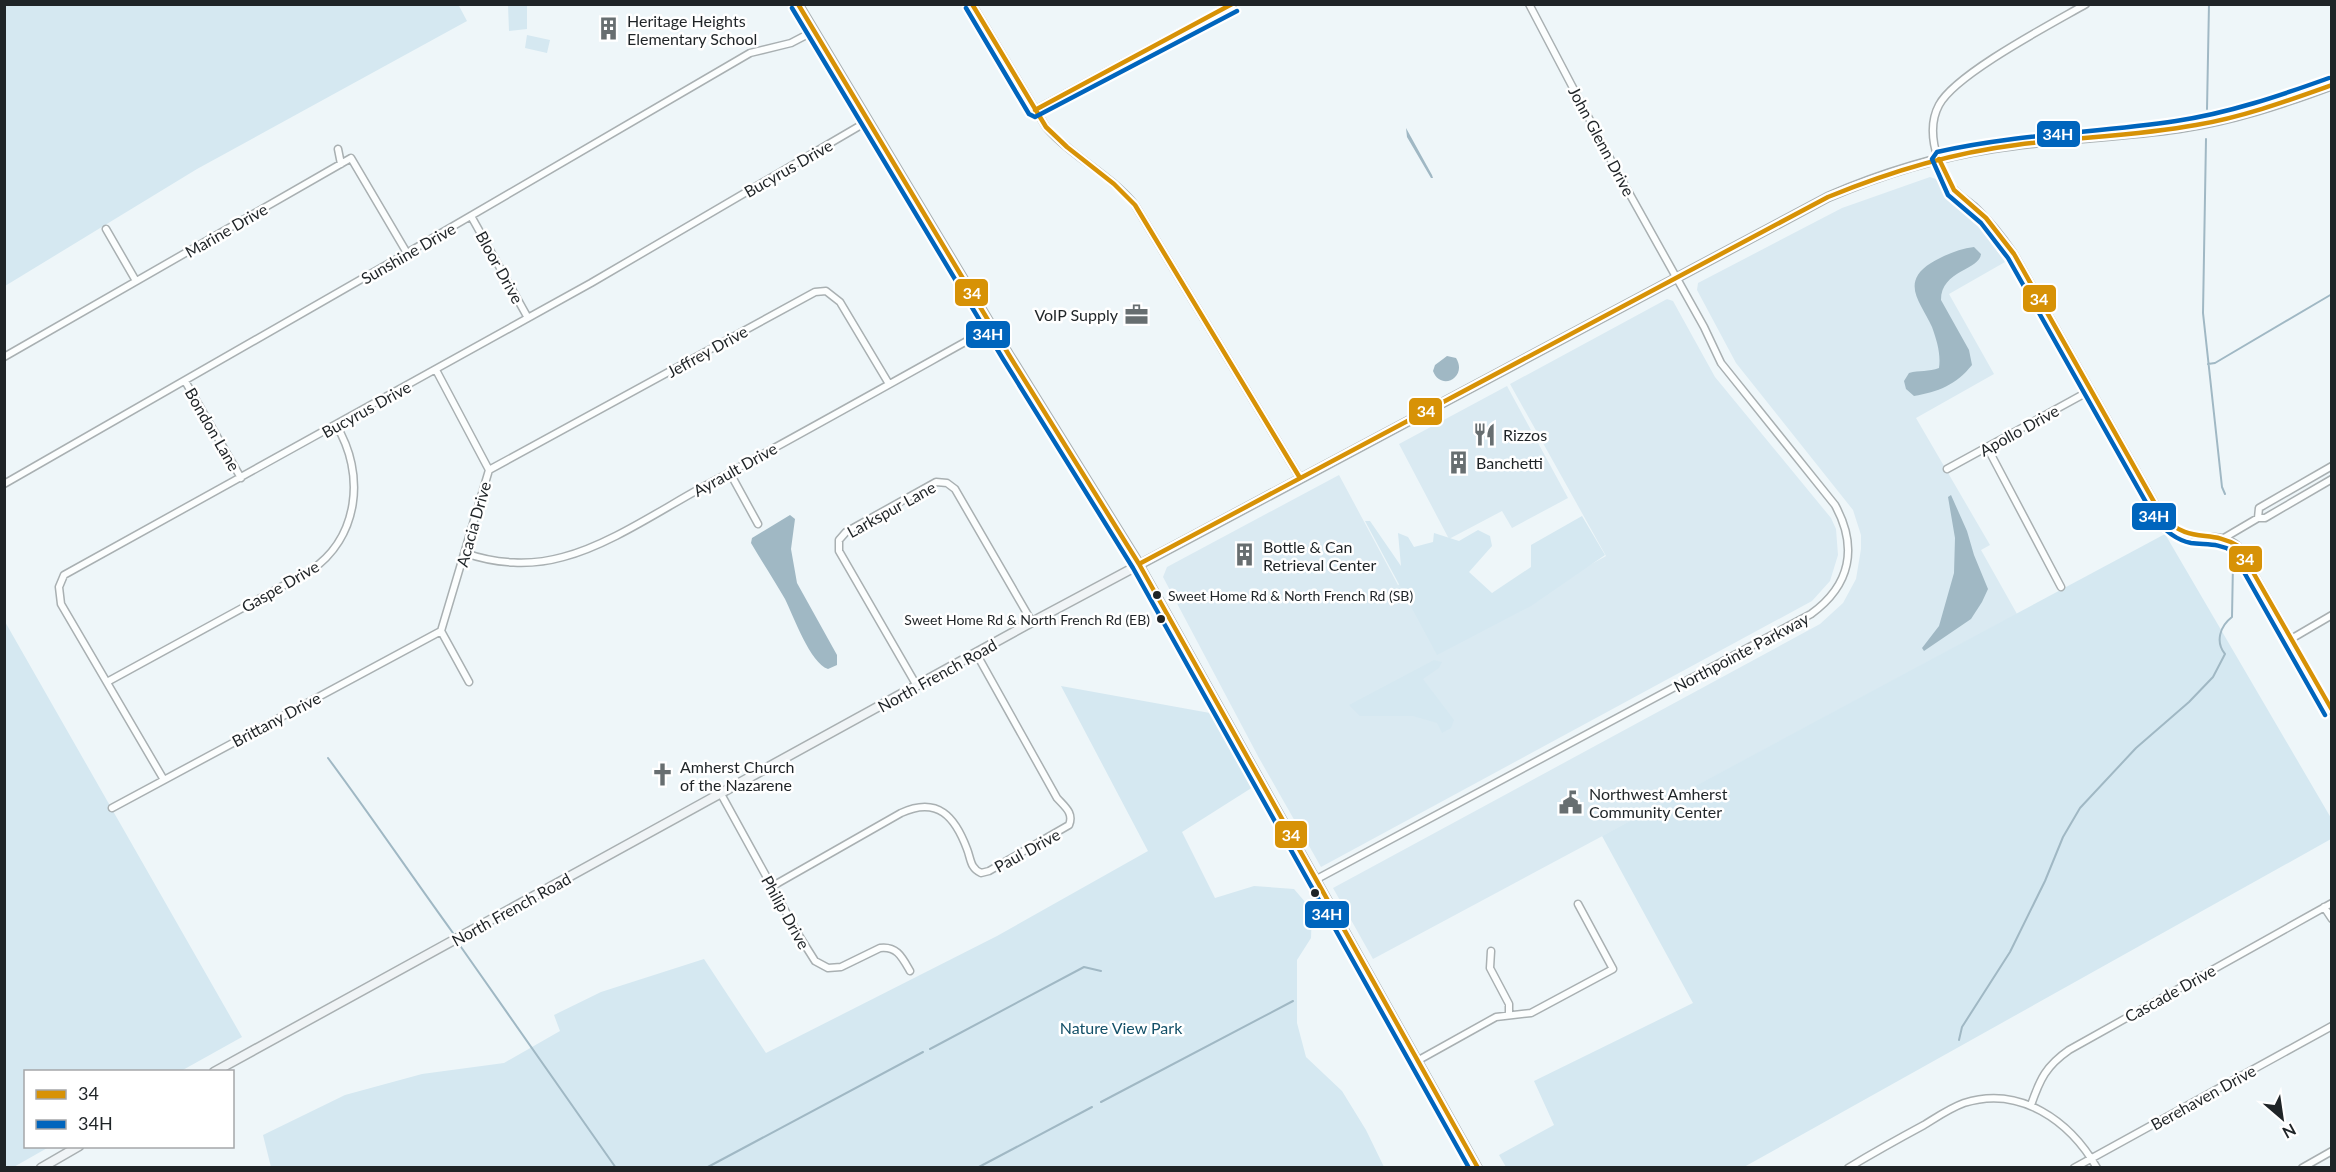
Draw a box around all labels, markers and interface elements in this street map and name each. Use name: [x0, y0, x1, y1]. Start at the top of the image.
place label: Heritage Heights Elementary School: [627, 11, 757, 48]
building icon: Heritage Heights Elementary School: [596, 16, 622, 42]
street label: John Glenn Drive: [1565, 83, 1639, 199]
line badge: 34H: [2036, 120, 2081, 148]
text: 34H: [2043, 124, 2073, 143]
street label: Bucyrus Drive: [740, 135, 836, 201]
street label: Marine Drive: [181, 199, 271, 261]
street label: Sunshine Drive: [357, 218, 459, 288]
street label: Bloor Drive: [472, 227, 528, 307]
line badge: 34: [954, 278, 989, 307]
text: 34: [963, 283, 981, 302]
line badge: 34: [2022, 284, 2057, 313]
text: 34: [2030, 289, 2048, 308]
office icon: VoIP Supply: [1123, 301, 1149, 327]
place label: VoIP Supply: [1034, 305, 1119, 324]
line badge: 34H: [965, 320, 1011, 349]
street label: Jeffrey Drive: [663, 321, 751, 381]
text: 34H: [973, 324, 1003, 343]
street label: Bucyrus Drive: [318, 377, 414, 441]
street label: Bondon Lane: [182, 384, 244, 474]
line badge: 34: [1408, 397, 1443, 426]
street label: Apollo Drive: [1976, 400, 2062, 460]
text: 34: [1417, 401, 1435, 420]
restaurant icon: Rizzos: [1472, 421, 1498, 447]
place label: Rizzos: [1503, 425, 1547, 444]
street label: Ayrault Drive: [690, 438, 780, 500]
building icon: Banchetti: [1445, 449, 1471, 475]
place label: Banchetti: [1476, 453, 1543, 472]
street label: Larkspur Lane: [844, 477, 938, 541]
street label: Acacia Drive: [452, 479, 494, 569]
line badge: 34H: [2131, 502, 2177, 531]
text: 34H: [2139, 506, 2169, 525]
place label: Bottle & Can Retrieval Center: [1263, 537, 1376, 574]
building icon: Bottle & Can Retrieval Center: [1232, 542, 1258, 568]
line badge: 34: [2228, 545, 2263, 573]
text: 34: [2236, 549, 2254, 568]
street label: Gaspe Drive: [238, 556, 322, 616]
place label: Sweet Home Rd & North French Rd (SB): [1168, 587, 1413, 604]
marker: Sweet Home Rd & North French Rd (SB): [1151, 589, 1163, 601]
street label: Northpointe Parkway: [1670, 608, 1812, 696]
place label: Sweet Home Rd & North French Rd (EB): [904, 611, 1150, 628]
marker: Sweet Home Rd & North French Rd (EB): [1155, 613, 1167, 625]
street label: North French Road: [874, 634, 1000, 716]
street label: Brittany Drive: [228, 688, 324, 750]
place label: Amherst Church of the Nazarene: [680, 757, 794, 794]
church icon: Amherst Church of the Nazarene: [649, 762, 675, 788]
place label: Northwest Amherst Community Center: [1589, 784, 1728, 821]
public building icon: Northwest Amherst Community Center: [1558, 789, 1584, 815]
line badge: 34: [1274, 820, 1308, 849]
street label: Paul Drive: [991, 824, 1063, 876]
text: 34: [1282, 825, 1300, 844]
street label: North French Road: [448, 868, 574, 950]
street label: Philip Drive: [758, 872, 814, 952]
unlabelled marker: [1309, 887, 1321, 899]
line badge: 34H: [1304, 900, 1350, 929]
text: 34H: [1312, 904, 1342, 923]
street label: Cascade Drive: [2121, 960, 2219, 1026]
park label: Nature View Park: [1060, 1018, 1183, 1037]
street label: Berehaven Drive: [2147, 1060, 2259, 1134]
legend: [24, 1070, 234, 1148]
text: 34: [78, 1082, 99, 1104]
north arrow: [2252, 1088, 2312, 1148]
text: 34H: [78, 1112, 113, 1134]
text: N: [2280, 1120, 2300, 1143]

